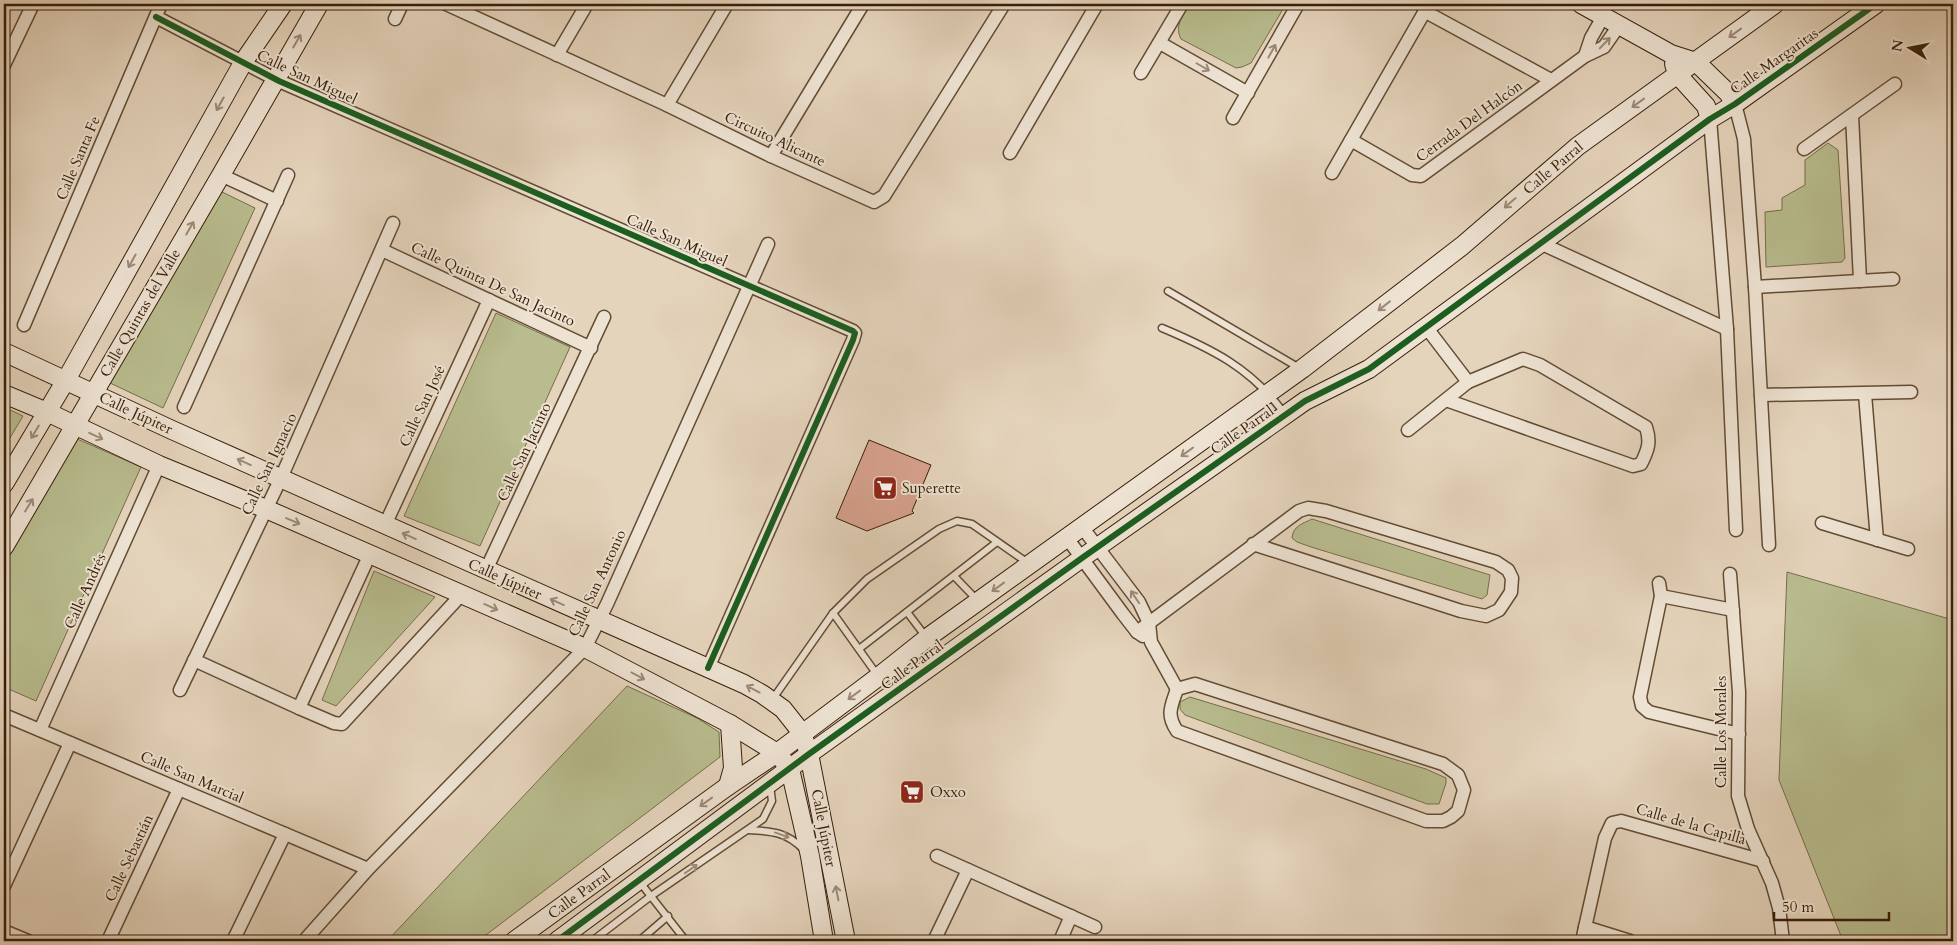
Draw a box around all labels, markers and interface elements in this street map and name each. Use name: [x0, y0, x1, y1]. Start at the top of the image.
north arrow: [1884, 22, 1934, 72]
street label: Calle Margaritas: [1726, 23, 1822, 99]
one-way arrow: [1729, 28, 1743, 38]
one-way arrow: [292, 35, 302, 49]
one-way arrow: [1599, 37, 1611, 49]
text: N: [1887, 38, 1908, 53]
one-way arrow: [1267, 43, 1277, 58]
street label: Calle San Miguel: [254, 45, 361, 109]
one-way arrow: [1195, 62, 1210, 72]
street label: Cerrada Del Halcón: [1412, 75, 1527, 167]
one-way arrow: [215, 96, 225, 110]
one-way arrow: [1632, 97, 1645, 108]
street label: Circuito Alicante: [721, 107, 829, 171]
street label: Calle Santa Fe: [51, 113, 105, 203]
street label: Calle Parral: [1519, 137, 1588, 199]
one-way arrow: [1504, 198, 1517, 209]
street label: Calle San Miguel: [623, 209, 731, 271]
one-way arrow: [185, 222, 195, 236]
street label: Calle Quinta De San Jacinto: [408, 237, 578, 331]
street label: Calle Quintas del Valle: [95, 245, 185, 381]
one-way arrow: [127, 253, 137, 267]
one-way arrow: [1378, 300, 1391, 311]
street label: Calle San José: [394, 362, 450, 450]
street label: Calle Júpiter: [96, 387, 176, 439]
street label: Calle San Jacinto: [492, 399, 556, 505]
street label: Calle Parral: [1206, 401, 1278, 459]
street label: Calle San Ignacio: [237, 410, 301, 518]
one-way arrow: [29, 425, 39, 439]
one-way arrow: [88, 432, 103, 441]
one-way arrow: [1180, 447, 1194, 457]
one-way arrow: [237, 456, 252, 466]
supermarket icon: Superette: [872, 475, 898, 501]
place label: Superette: [902, 478, 961, 498]
one-way arrow: [24, 498, 34, 512]
one-way arrow: [285, 517, 300, 526]
street label: Calle San Antonio: [563, 526, 631, 640]
one-way arrow: [402, 530, 417, 540]
street label: Calle Andrés: [59, 550, 111, 632]
street label: Calle Júpiter: [465, 554, 546, 604]
one-way arrow: [991, 582, 1005, 592]
one-way arrow: [1130, 590, 1140, 604]
one-way arrow: [550, 597, 565, 606]
one-way arrow: [483, 602, 498, 612]
street label: Calle Parral: [877, 635, 948, 695]
one-way arrow: [630, 671, 645, 681]
street label: Calle Los Morales: [1711, 676, 1731, 788]
one-way arrow: [746, 684, 761, 694]
one-way arrow: [847, 690, 861, 700]
street label: Calle San Marcial: [137, 746, 247, 808]
supermarket icon: Oxxo: [899, 779, 925, 805]
place label: Oxxo: [930, 782, 966, 802]
street label: Calle Júpiter: [807, 787, 841, 869]
one-way arrow: [700, 797, 713, 808]
street label: Calle de la Capilla: [1634, 799, 1749, 849]
street label: Calle Sebastián: [100, 811, 158, 905]
one-way arrow: [773, 831, 789, 840]
street label: Calle Parral: [544, 864, 615, 924]
one-way arrow: [684, 864, 698, 874]
one-way arrow: [831, 886, 841, 902]
scale bar: [1774, 890, 1890, 922]
text: 50 m: [1782, 897, 1814, 917]

